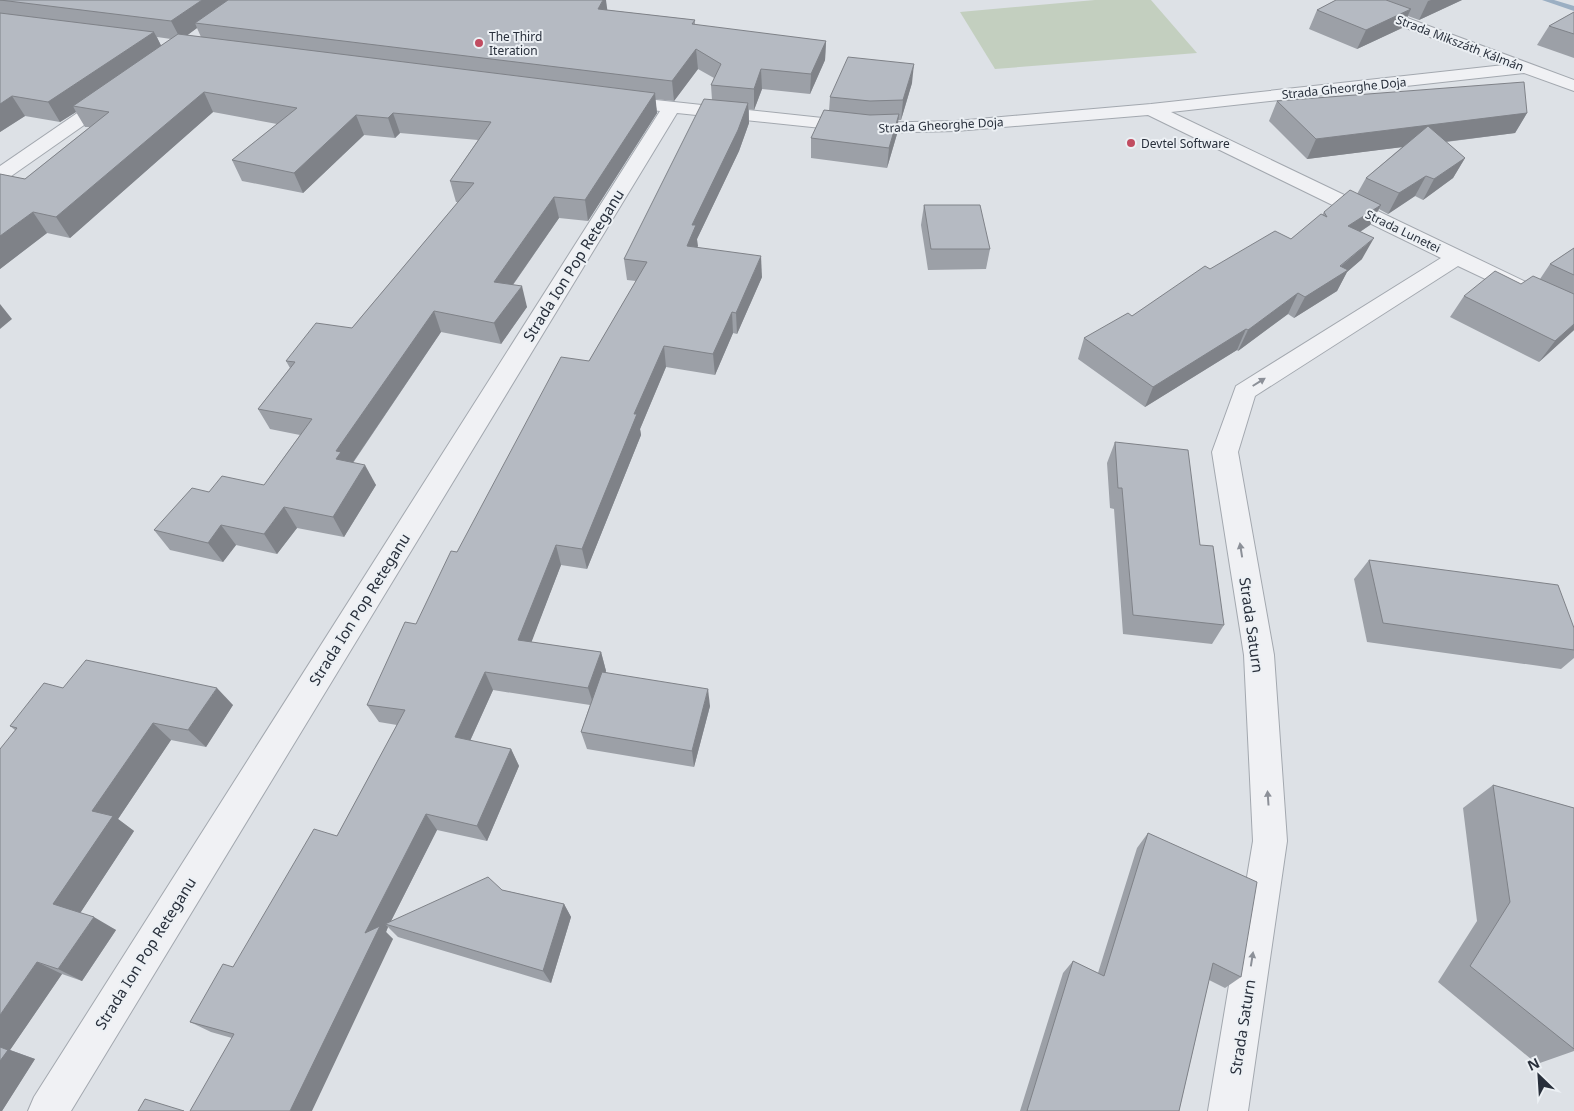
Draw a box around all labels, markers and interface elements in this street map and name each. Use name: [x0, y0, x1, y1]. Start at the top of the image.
street label: Strada Mikszáth Kálmán: [1394, 11, 1526, 75]
place label: The Third Iteration: [489, 28, 542, 59]
marker: The Third Iteration: [473, 37, 485, 49]
street label: Strada Gheorghe Doja: [1281, 73, 1407, 103]
street label: Strada Gheorghe Doja: [878, 113, 1004, 137]
place label: Devtel Software: [1141, 135, 1230, 152]
marker: Devtel Software: [1125, 137, 1137, 149]
street label: Strada Ion Pop Reteganu: [518, 185, 628, 345]
street label: Strada Lunetei: [1363, 205, 1443, 257]
one-way arrow: [1252, 378, 1266, 387]
street label: Strada Ion Pop Reteganu: [304, 529, 414, 689]
one-way arrow: [1237, 541, 1245, 557]
street label: Strada Saturn: [1235, 576, 1269, 674]
one-way arrow: [1263, 790, 1271, 806]
street label: Strada Ion Pop Reteganu: [90, 873, 200, 1033]
one-way arrow: [1248, 951, 1256, 967]
street label: Strada Saturn: [1225, 978, 1259, 1076]
north arrow: [1514, 1051, 1564, 1101]
text: N: [1524, 1053, 1542, 1075]

